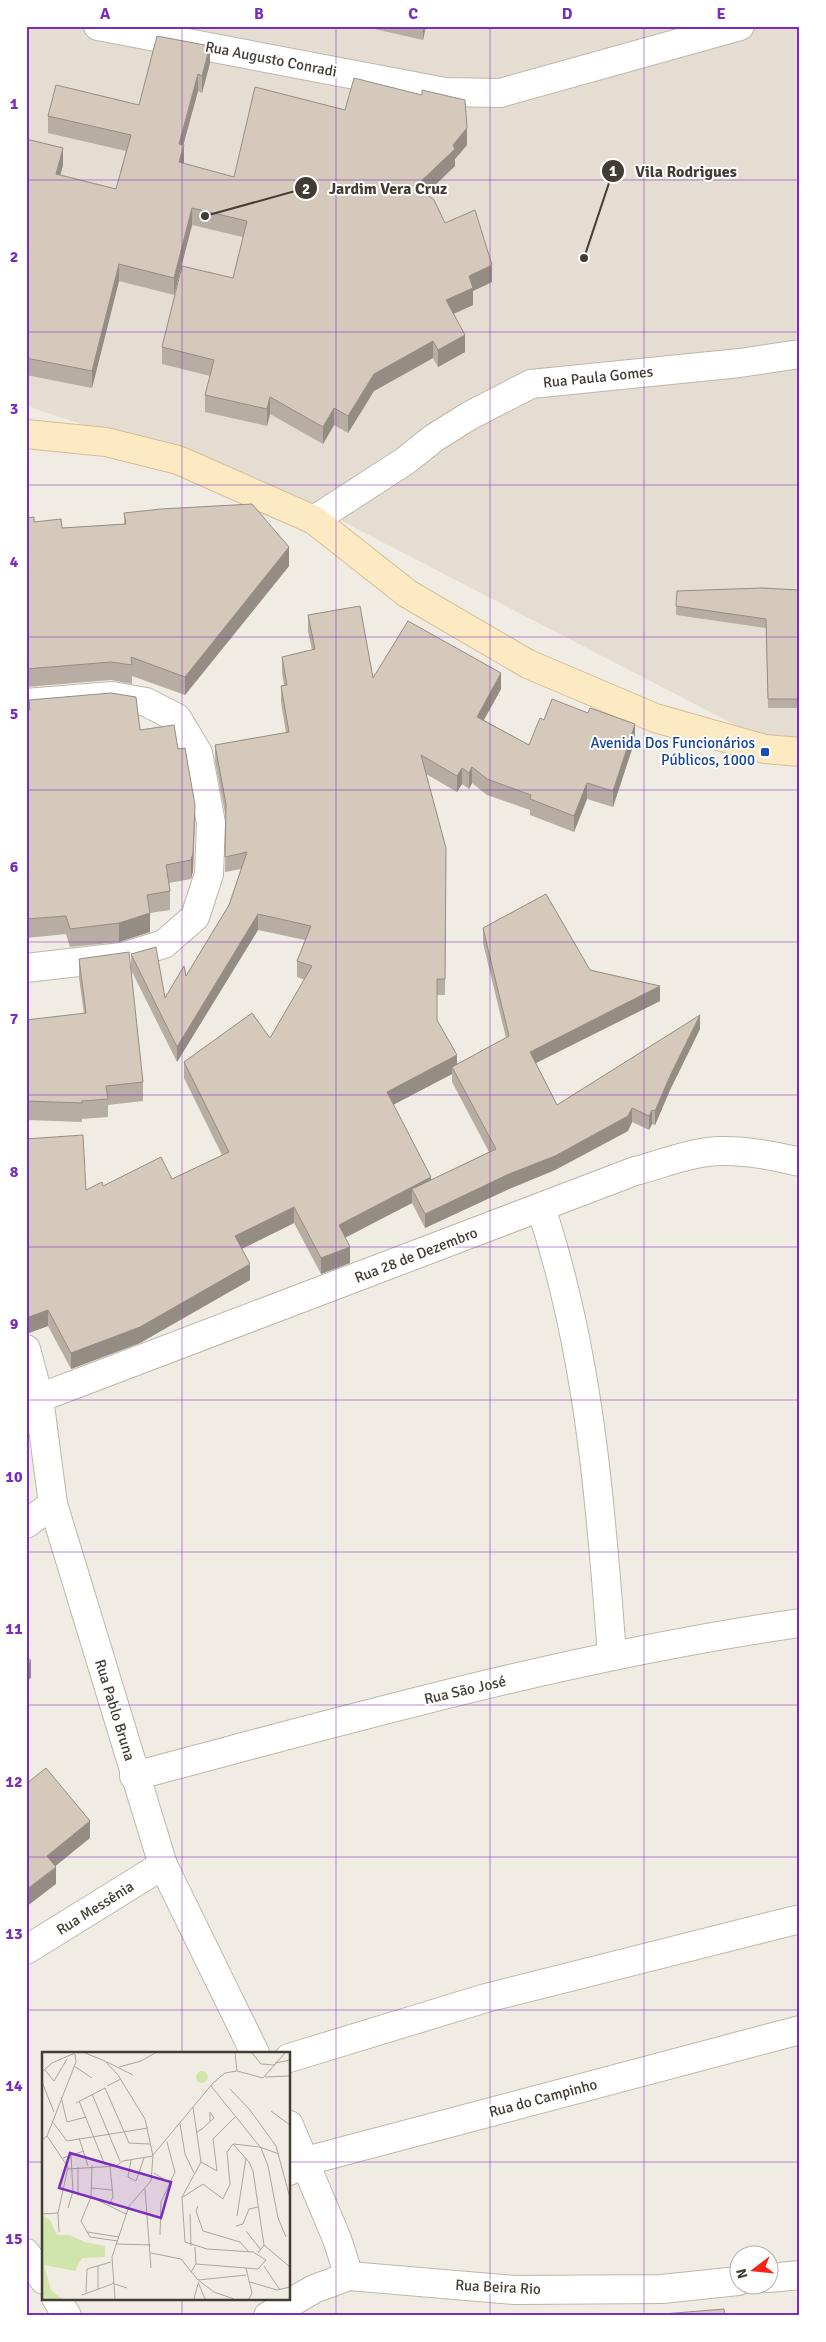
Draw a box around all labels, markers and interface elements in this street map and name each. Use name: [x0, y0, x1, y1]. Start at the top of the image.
text: A: [100, 4, 111, 24]
text: B: [254, 4, 264, 24]
text: C: [408, 4, 418, 24]
text: D: [562, 4, 573, 24]
text: E: [716, 4, 726, 24]
street label: Rua Augusto Conradi: [204, 37, 338, 81]
text: 1: [10, 94, 19, 114]
callout: Vila Rodrigues: [600, 155, 747, 186]
text: 1: [609, 162, 617, 180]
text: Vila Rodrigues: [635, 162, 737, 182]
callout: Jardim Vera Cruz: [293, 173, 457, 204]
text: Jardim Vera Cruz: [329, 179, 447, 199]
text: 2: [302, 180, 310, 198]
text: 2: [10, 247, 18, 267]
street label: Rua Paula Gomes: [542, 362, 654, 392]
text: 3: [10, 399, 18, 419]
text: 4: [10, 552, 19, 572]
text: 5: [10, 704, 18, 724]
place label: Avenida Dos Funcionários Públicos, 1000: [591, 734, 755, 769]
marker: Avenida Dos Funcionários Públicos, 1000: [759, 746, 771, 758]
text: 6: [10, 857, 19, 877]
text: 7: [10, 1009, 19, 1029]
text: 8: [10, 1162, 19, 1182]
street label: Rua 28 de Dezembro: [352, 1223, 480, 1287]
text: 9: [10, 1314, 19, 1334]
text: 10: [5, 1467, 23, 1487]
text: 11: [5, 1619, 23, 1639]
street label: Rua Pablo Bruna: [91, 1657, 139, 1763]
street label: Rua São José: [422, 1672, 508, 1708]
text: 12: [5, 1772, 23, 1792]
street label: Rua Messênia: [53, 1877, 137, 1939]
text: 13: [5, 1924, 23, 1944]
inset map: [42, 2052, 290, 2300]
street label: Rua do Campinho: [487, 2075, 599, 2121]
text: 14: [5, 2076, 23, 2096]
text: 15: [5, 2229, 23, 2249]
north arrow: [728, 2244, 778, 2294]
text: N: [732, 2266, 751, 2280]
street label: Rua Beira Rio: [455, 2276, 541, 2298]

